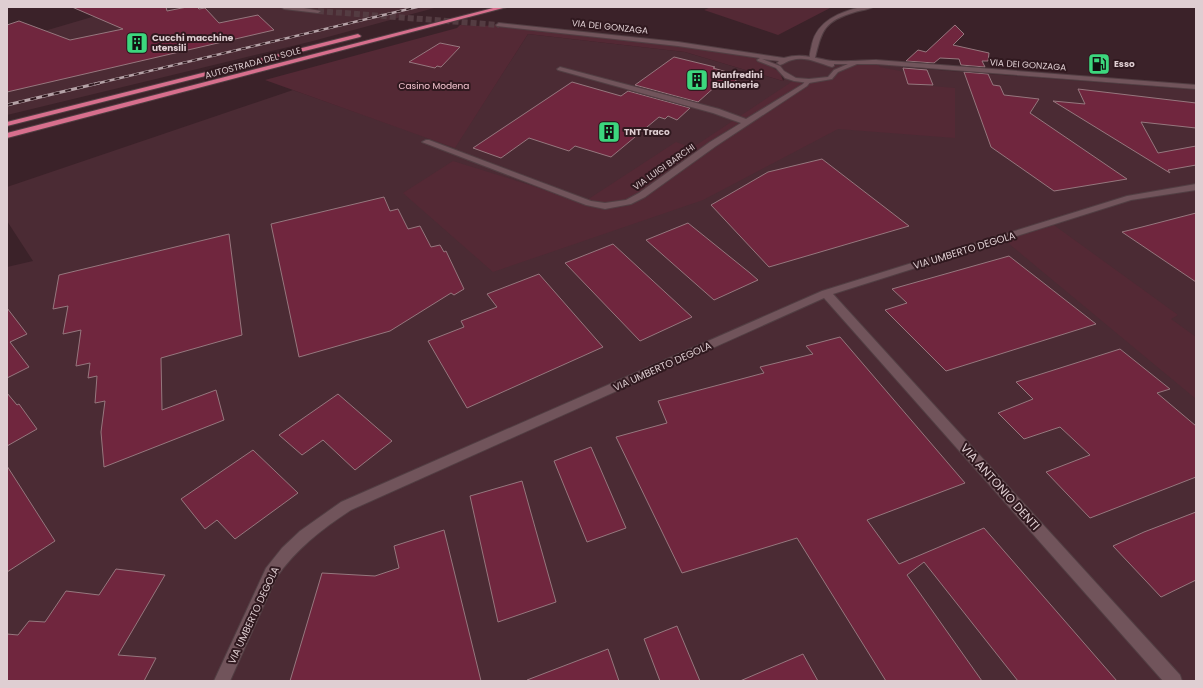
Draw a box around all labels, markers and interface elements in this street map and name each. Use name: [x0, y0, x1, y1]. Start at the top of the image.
street label: VIA DEI GONZAGA: [571, 17, 649, 37]
building icon: Cucchi macchine utensili: [124, 30, 150, 56]
place label: Cucchi macchine utensili: [152, 32, 234, 54]
street label: AUTOSTRADA DEL SOLE: [204, 44, 303, 82]
fuel station icon: Esso: [1086, 51, 1112, 77]
street label: VIA DEI GONZAGA: [989, 56, 1067, 74]
place label: Esso: [1114, 58, 1135, 70]
building icon: Manfredini Bullonerie: [684, 67, 710, 93]
place label: Manfredini Bullonerie: [712, 69, 763, 91]
park label: Casino Modena: [399, 80, 469, 92]
building icon: TNT Traco: [596, 119, 622, 145]
place label: TNT Traco: [624, 126, 670, 138]
street label: VIA LUIGI BARCHI: [631, 141, 697, 193]
street label: VIA UMBERTO DEGOLA: [911, 228, 1017, 273]
street label: VIA UMBERTO DEGOLA: [611, 338, 714, 395]
street label: VIA ANTONIO DENTI: [957, 440, 1044, 534]
street label: VIA UMBERTO DEGOLA: [224, 564, 283, 666]

